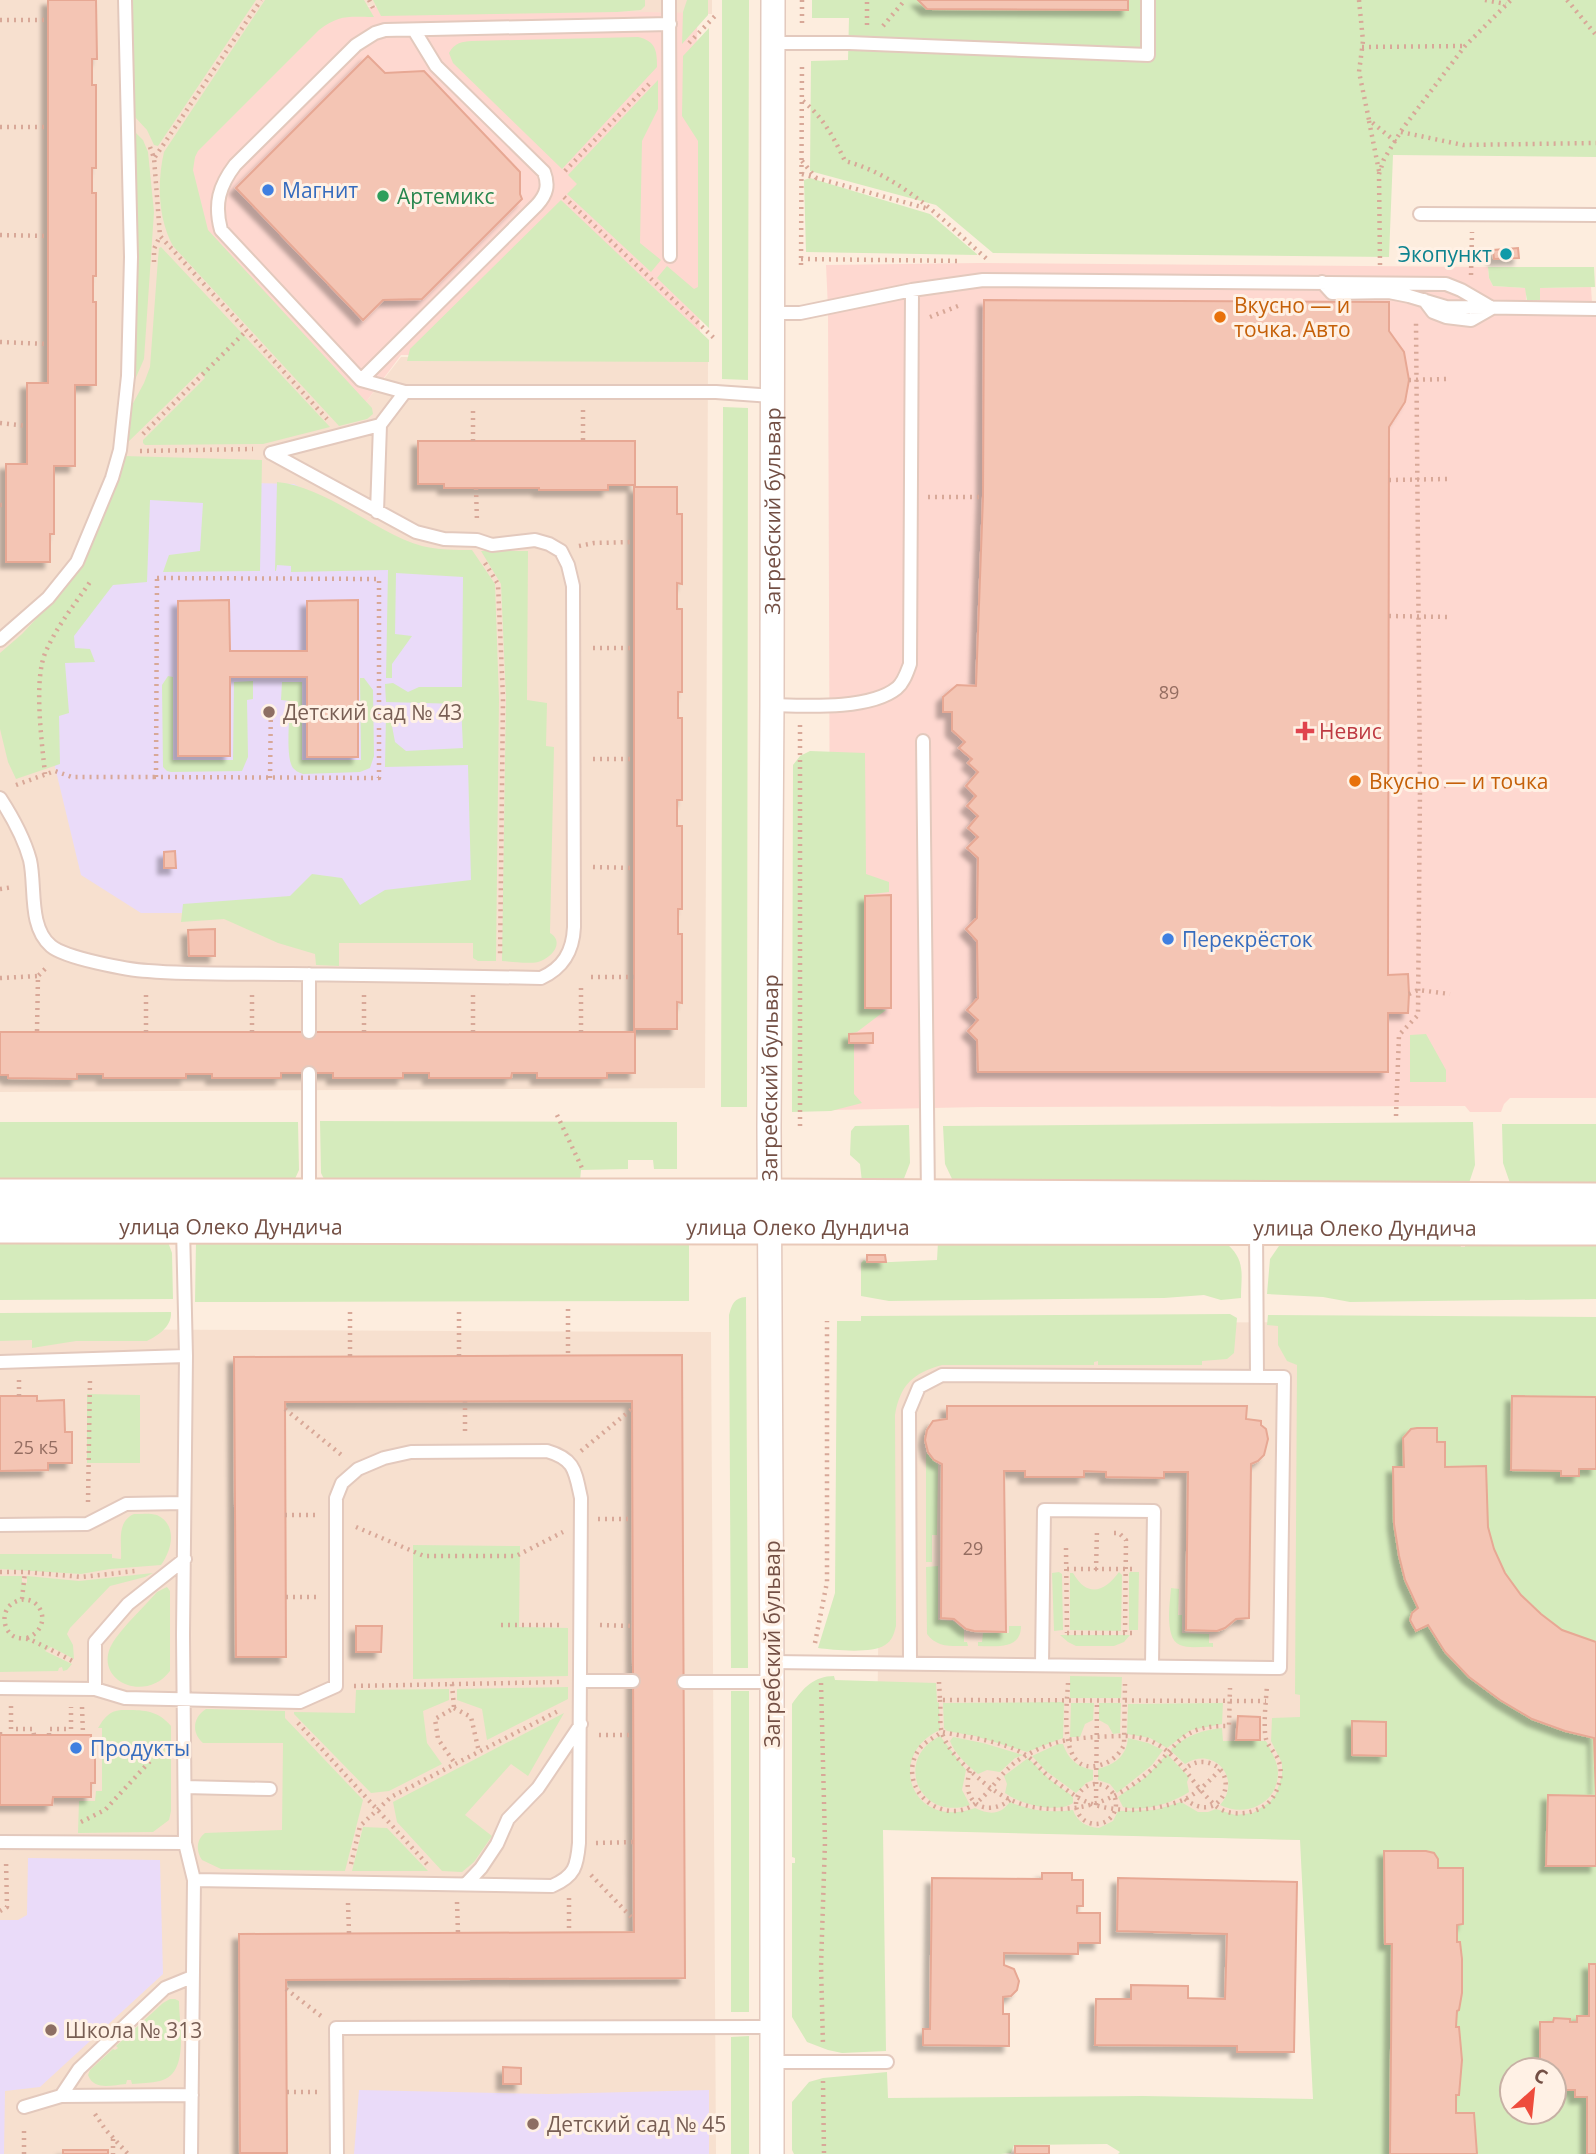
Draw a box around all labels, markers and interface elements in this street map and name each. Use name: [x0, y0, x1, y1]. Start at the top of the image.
place label: Магнит: [282, 176, 358, 204]
marker: Магнит: [260, 182, 276, 198]
place label: Артемикс: [397, 182, 494, 210]
marker: Артемикс: [375, 188, 391, 204]
place label: Экопункт: [1398, 240, 1492, 268]
marker: Экопункт: [1498, 246, 1514, 262]
place label: Вкусно — и точка. Авто: [1234, 291, 1351, 343]
marker: Вкусно — и точка. Авто: [1212, 309, 1228, 325]
street label: Загребский бульвар: [758, 407, 786, 615]
house number: 89: [1159, 680, 1179, 704]
place label: Детский сад № 43: [283, 698, 462, 726]
marker: Детский сад № 43: [261, 704, 277, 720]
place label: Невис: [1319, 717, 1382, 745]
marker: Невис: [1297, 723, 1313, 739]
place label: Вкусно — и точка: [1369, 767, 1548, 795]
marker: Вкусно — и точка: [1347, 773, 1363, 789]
place label: Перекрёсток: [1182, 925, 1313, 953]
marker: Перекрёсток: [1160, 931, 1176, 947]
street label: Загребский бульвар: [755, 974, 784, 1182]
street label: улица Олеко Дундича: [119, 1212, 343, 1240]
street label: улица Олеко Дундича: [686, 1213, 910, 1241]
street label: улица Олеко Дундича: [1253, 1214, 1477, 1242]
house number: 25 к5: [14, 1435, 58, 1459]
house number: 29: [963, 1536, 983, 1560]
street label: Загребский бульвар: [758, 1540, 786, 1748]
place label: Продукты: [90, 1734, 190, 1762]
marker: Продукты: [68, 1740, 84, 1756]
place label: Школа № 313: [65, 2016, 202, 2044]
marker: Школа № 313: [43, 2022, 59, 2038]
north arrow: [1498, 2056, 1568, 2126]
text: С: [1529, 2062, 1552, 2090]
place label: Детский сад № 45: [547, 2110, 726, 2138]
marker: Детский сад № 45: [525, 2116, 541, 2132]

